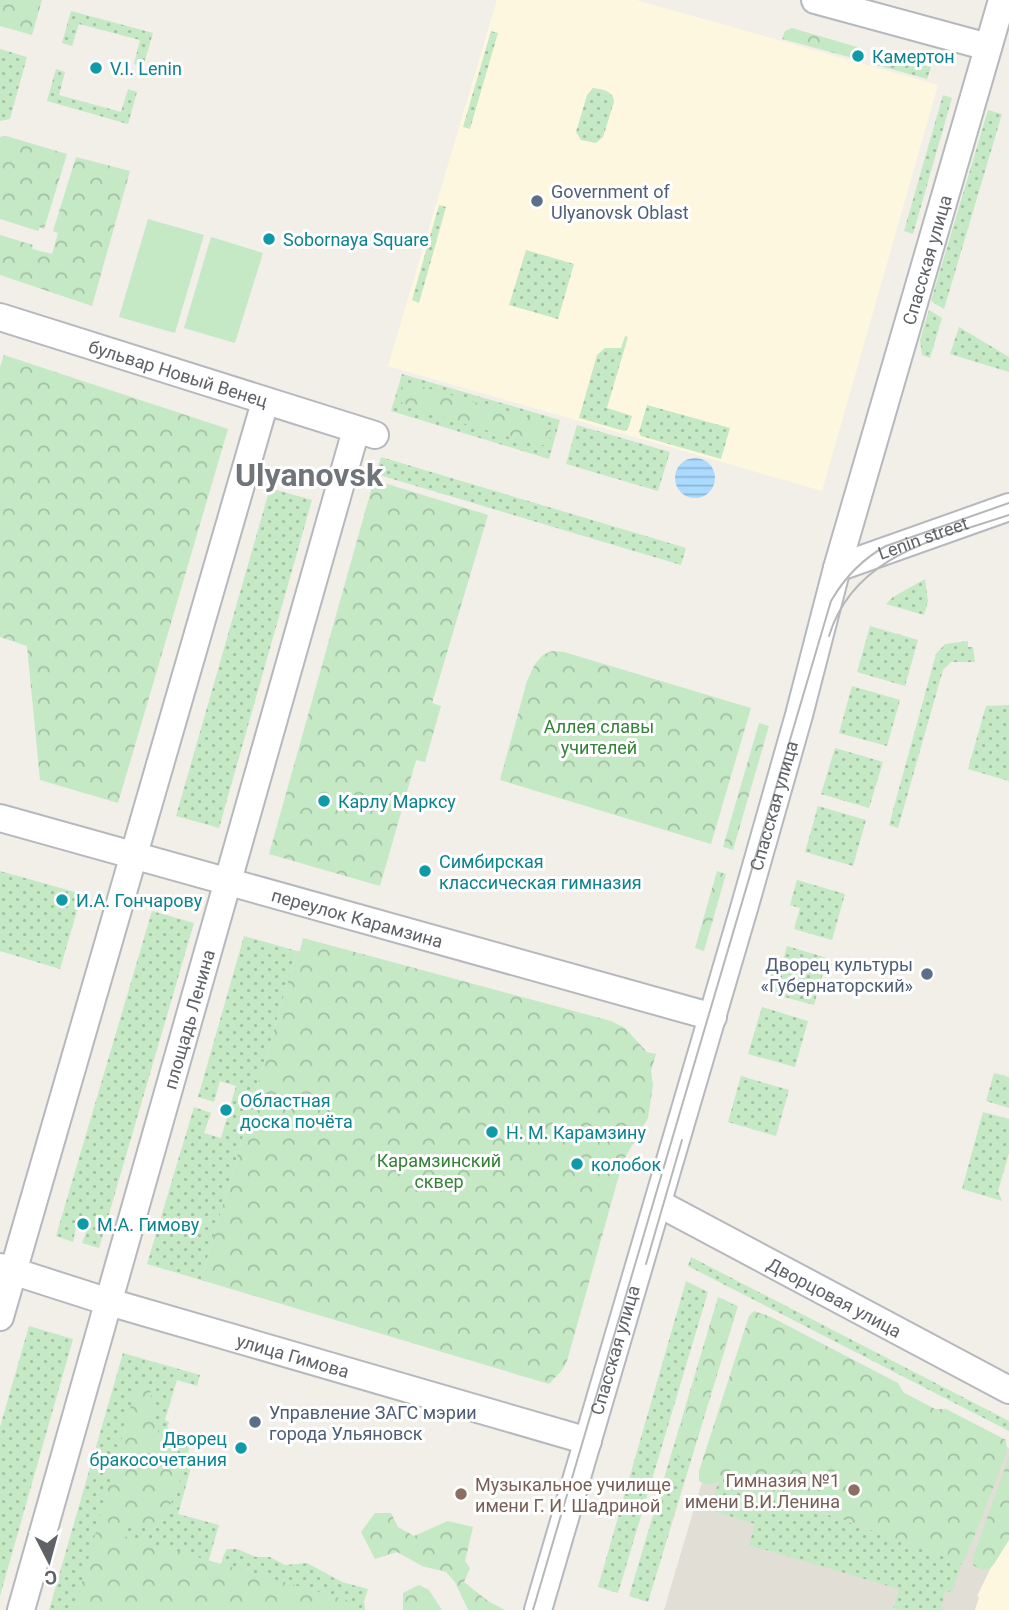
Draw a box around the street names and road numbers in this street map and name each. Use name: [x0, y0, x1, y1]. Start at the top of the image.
street label: Спасская улица: [898, 193, 955, 327]
street label: бульвар Новый Венец: [86, 335, 271, 411]
street label: Lenin street: [875, 512, 971, 563]
street label: Спасская улица: [745, 738, 802, 873]
street label: переулок Карамзина: [269, 884, 445, 952]
street label: площадь Ленина: [159, 947, 218, 1092]
street label: Дворцовая улица: [764, 1253, 905, 1341]
street label: Спасская улица: [585, 1283, 643, 1417]
street label: улица Гимова: [234, 1329, 352, 1382]

